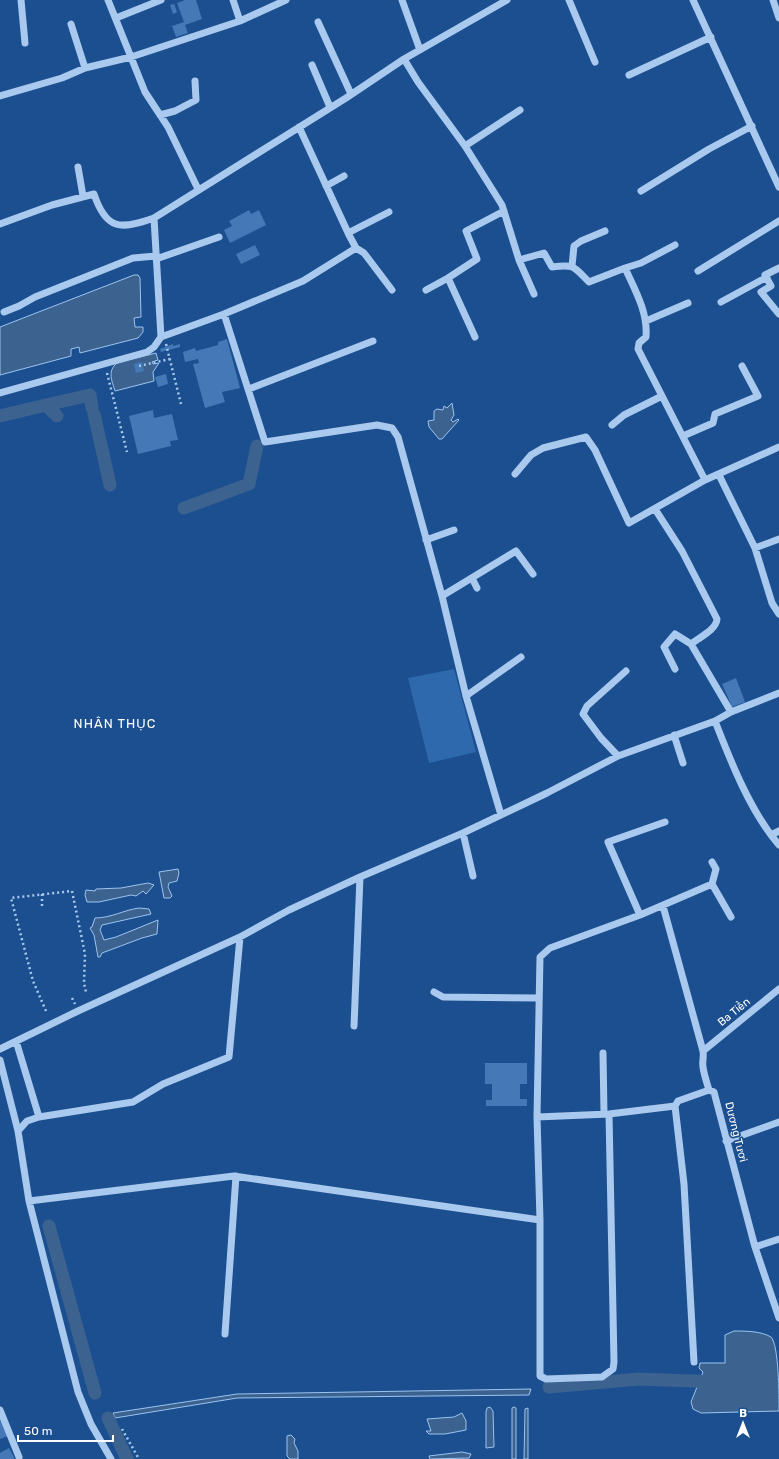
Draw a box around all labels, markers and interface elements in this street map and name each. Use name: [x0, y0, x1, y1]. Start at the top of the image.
district label: NHÂN THỤC: [74, 716, 156, 731]
street label: Ba Tiền: [714, 994, 753, 1029]
street label: Dương Tươi: [722, 1101, 750, 1163]
north arrow: [723, 1403, 763, 1443]
text: B: [739, 1407, 747, 1420]
scale bar: [18, 1417, 113, 1443]
text: 50 m: [24, 1424, 52, 1438]

